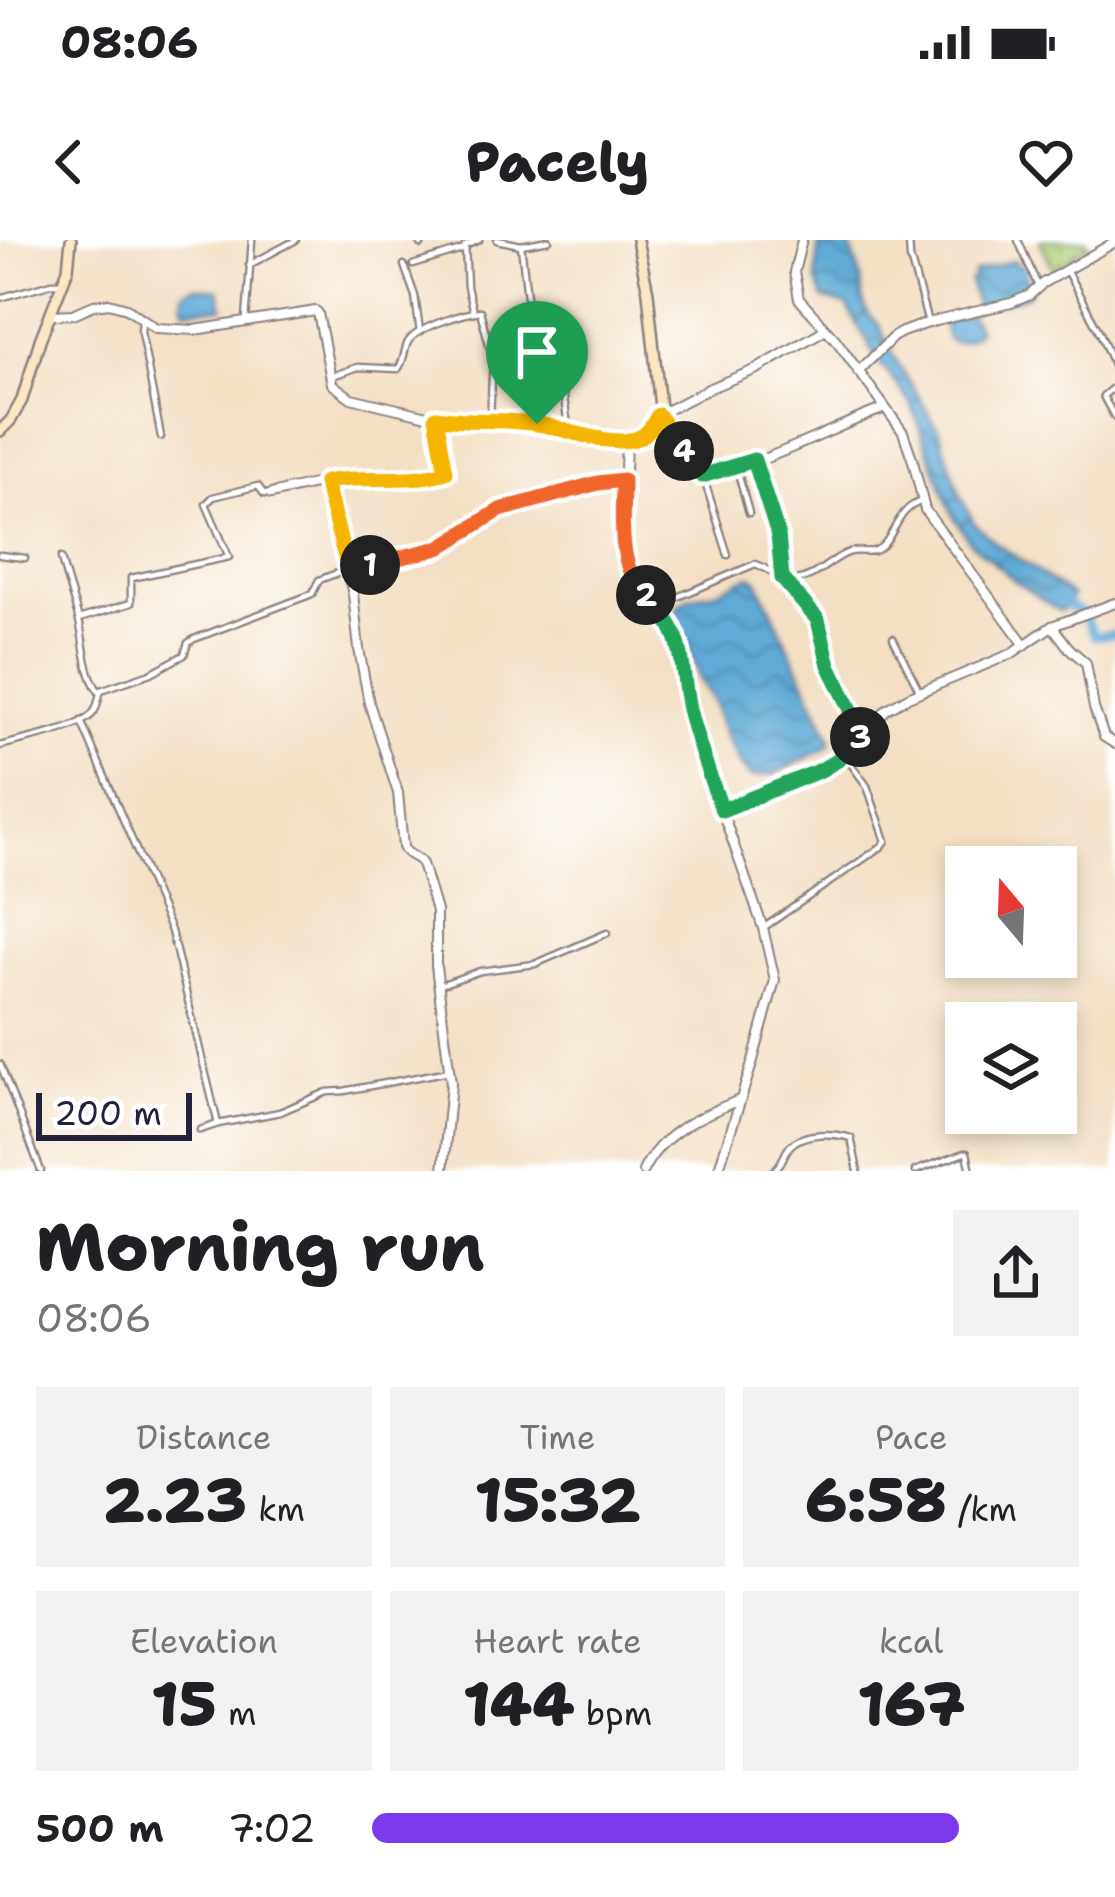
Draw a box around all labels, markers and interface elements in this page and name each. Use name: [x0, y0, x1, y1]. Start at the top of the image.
text: 08:06: [60, 12, 198, 72]
text: Pacely: [466, 126, 649, 198]
icon: back: [36, 129, 102, 195]
icon: heart: [1013, 129, 1079, 195]
pin: [486, 301, 588, 424]
icon: arrive: [504, 319, 570, 385]
pin: 4: [654, 421, 714, 481]
text: 4: [672, 428, 696, 473]
pin: 1: [340, 535, 400, 595]
text: 1: [362, 542, 378, 587]
pin: 2: [616, 565, 676, 625]
text: 2: [634, 572, 658, 617]
pin: 3: [830, 707, 890, 767]
text: 3: [848, 714, 872, 759]
north arrow: [945, 846, 1077, 978]
map controls: [945, 846, 1077, 1134]
button: layers: [945, 1002, 1077, 1134]
scale bar: [36, 1087, 192, 1140]
text: 200 m: [54, 1091, 162, 1136]
text: Morning run: [36, 1203, 485, 1291]
button: share: [953, 1210, 1079, 1336]
text: 08:06: [36, 1292, 152, 1344]
text: Distance: [136, 1415, 271, 1460]
text: Time: [520, 1415, 595, 1460]
text: Pace: [875, 1415, 947, 1460]
text: 2.23: [103, 1460, 247, 1540]
text: 15:32: [475, 1460, 640, 1540]
text: 6:58: [805, 1460, 947, 1540]
text: km: [247, 1487, 305, 1532]
text: /km: [947, 1487, 1017, 1532]
text: Elevation: [130, 1619, 278, 1664]
text: Heart rate: [473, 1619, 642, 1664]
text: kcal: [879, 1619, 943, 1664]
text: 15: [151, 1664, 217, 1744]
text: 144: [463, 1664, 574, 1744]
text: 167: [857, 1664, 965, 1744]
text: m: [217, 1691, 257, 1736]
text: bpm: [574, 1691, 652, 1736]
text: 500 m: [36, 1802, 164, 1854]
text: 7:02: [228, 1802, 315, 1854]

